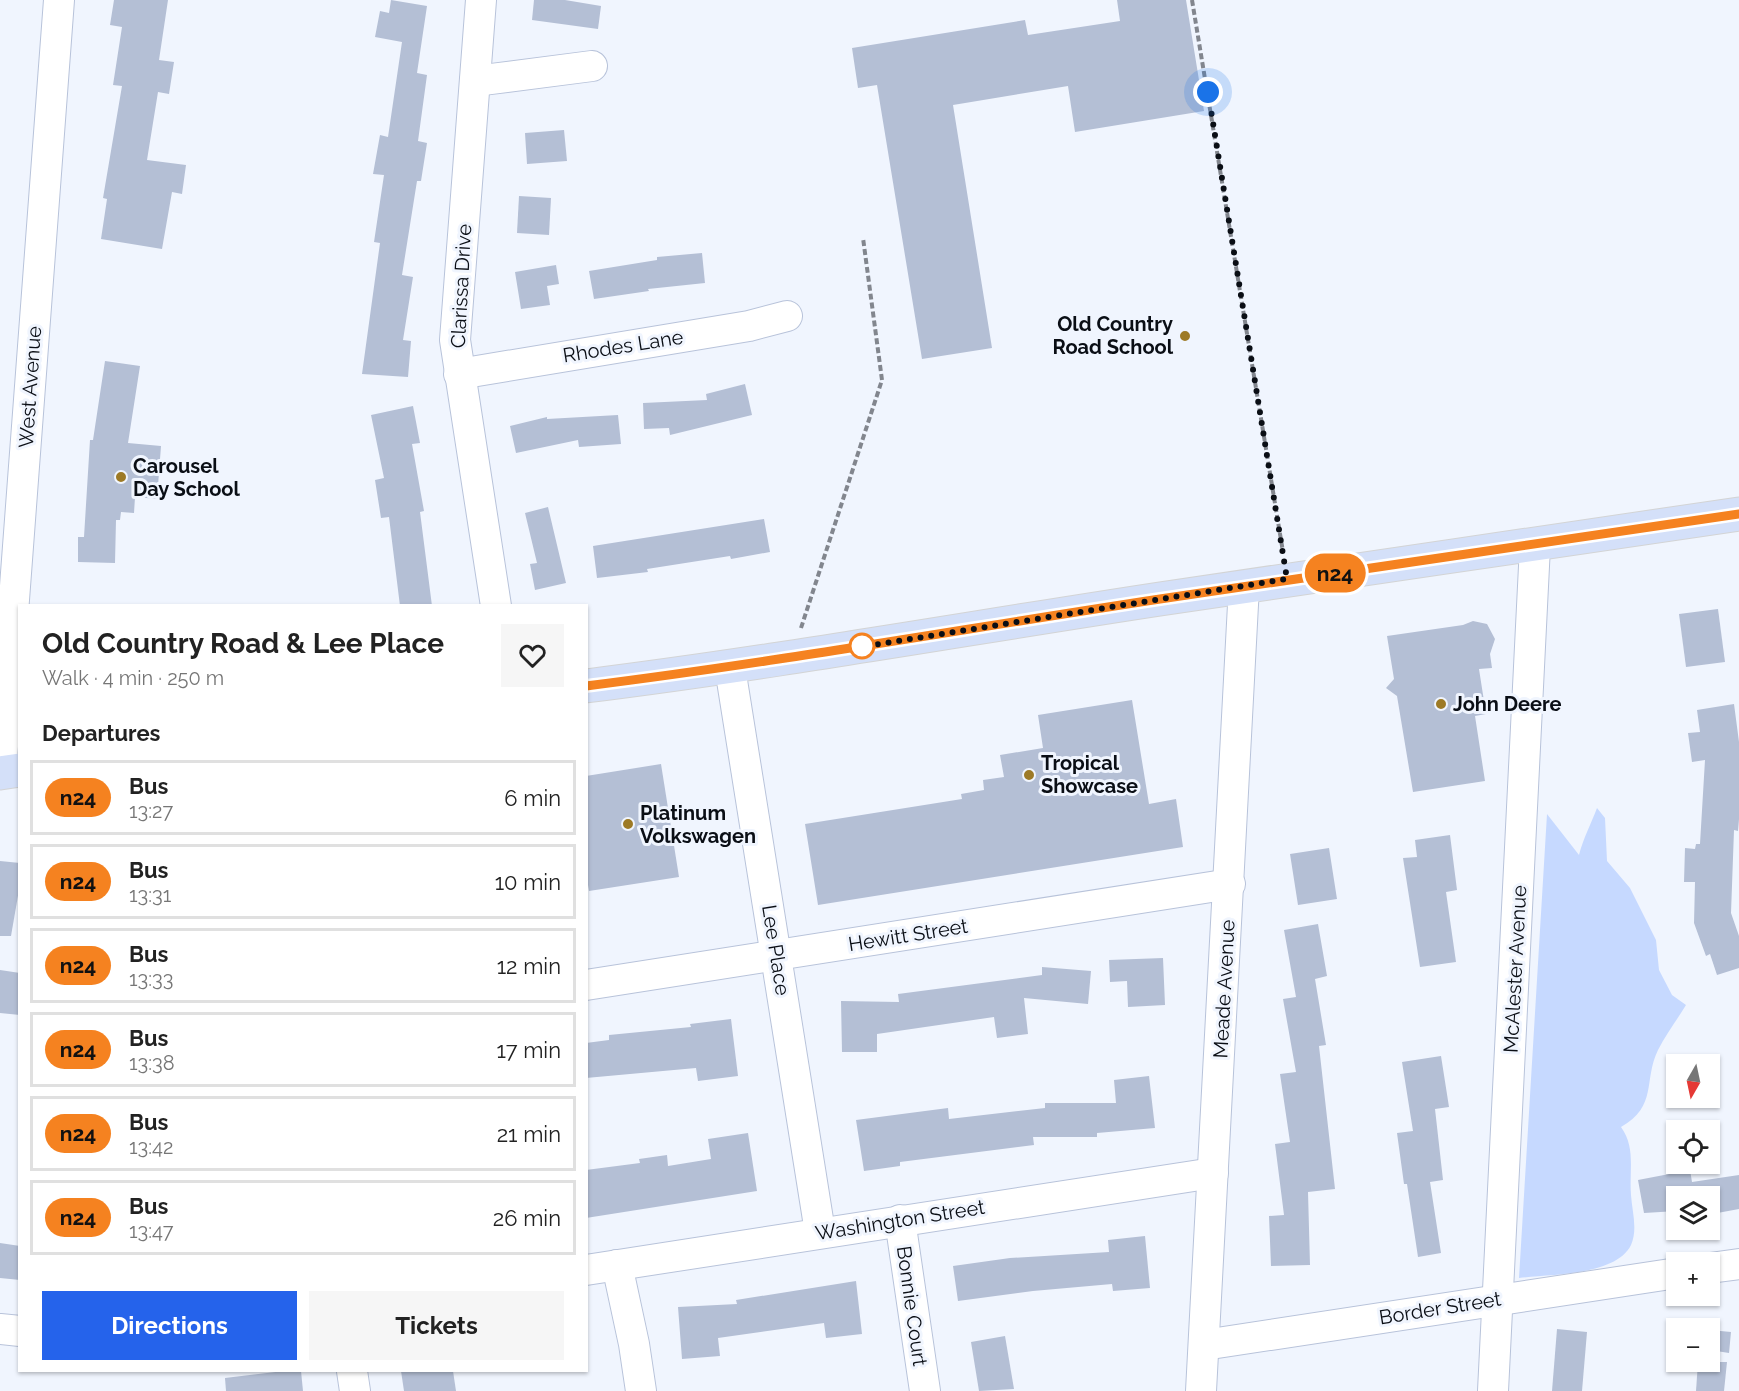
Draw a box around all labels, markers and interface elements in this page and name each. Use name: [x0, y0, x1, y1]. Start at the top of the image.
your location: [1193, 77, 1223, 107]
street label: Clarissa Drive: [446, 223, 476, 349]
place label: Old Country Road School: [1053, 312, 1174, 359]
street label: West Avenue: [14, 325, 46, 449]
street label: Rhodes Lane: [561, 325, 685, 367]
marker: Old Country Road School: [1178, 329, 1192, 343]
place label: Carousel Day School: [133, 454, 240, 501]
marker: Carousel Day School: [114, 470, 128, 484]
line badge: n24: [1300, 554, 1370, 592]
text: n24: [1317, 561, 1353, 586]
button: heart: [501, 624, 564, 687]
text: Old Country Road & Lee Place: [42, 627, 444, 660]
unlabelled marker: [849, 633, 875, 659]
text: Walk · 4 min · 250 m: [42, 666, 224, 690]
place label: John Deere: [1453, 692, 1562, 716]
marker: John Deere: [1434, 697, 1448, 711]
text: Departures: [42, 720, 160, 746]
place label: Tropical Showcase: [1041, 751, 1138, 798]
marker: Tropical Showcase: [1022, 768, 1036, 782]
text: Bus: [129, 773, 168, 799]
text: n24: [60, 785, 96, 810]
text: 6 min: [504, 785, 561, 811]
text: 13:27: [129, 799, 173, 823]
place label: Platinum Volkswagen: [640, 801, 756, 848]
marker: Platinum Volkswagen: [621, 817, 635, 831]
text: Bus: [129, 857, 168, 883]
text: n24: [60, 869, 96, 894]
text: 10 min: [495, 869, 561, 895]
text: 13:31: [129, 883, 171, 907]
street label: McAlester Avenue: [1499, 884, 1531, 1054]
street label: Lee Place: [757, 903, 795, 997]
street label: Hewitt Street: [847, 914, 970, 956]
street label: Meade Avenue: [1208, 919, 1240, 1059]
text: Bus: [129, 941, 168, 967]
text: n24: [60, 953, 96, 978]
text: 12 min: [497, 953, 561, 979]
text: 13:33: [129, 967, 173, 991]
text: Bus: [129, 1025, 168, 1051]
text: n24: [60, 1037, 96, 1062]
text: 17 min: [496, 1037, 561, 1063]
text: 13:38: [129, 1051, 175, 1075]
north arrow: [1666, 1054, 1720, 1108]
map controls: [1666, 1054, 1720, 1372]
text: Bus: [129, 1109, 168, 1135]
button: locate: [1666, 1120, 1720, 1174]
text: n24: [60, 1121, 96, 1146]
text: 21 min: [497, 1121, 561, 1147]
text: 13:42: [129, 1135, 173, 1159]
button: layers: [1666, 1186, 1720, 1240]
text: Bus: [129, 1193, 168, 1219]
street label: Washington Street: [814, 1195, 987, 1245]
text: n24: [60, 1205, 96, 1230]
text: 26 min: [493, 1205, 561, 1231]
text: 13:47: [129, 1219, 174, 1243]
street label: Bonnie Court: [892, 1244, 932, 1368]
button: +: [1666, 1252, 1720, 1306]
street label: Border Street: [1377, 1286, 1503, 1329]
button: Directions: [42, 1291, 297, 1360]
button: Tickets: [309, 1291, 564, 1360]
button: −: [1666, 1318, 1720, 1372]

